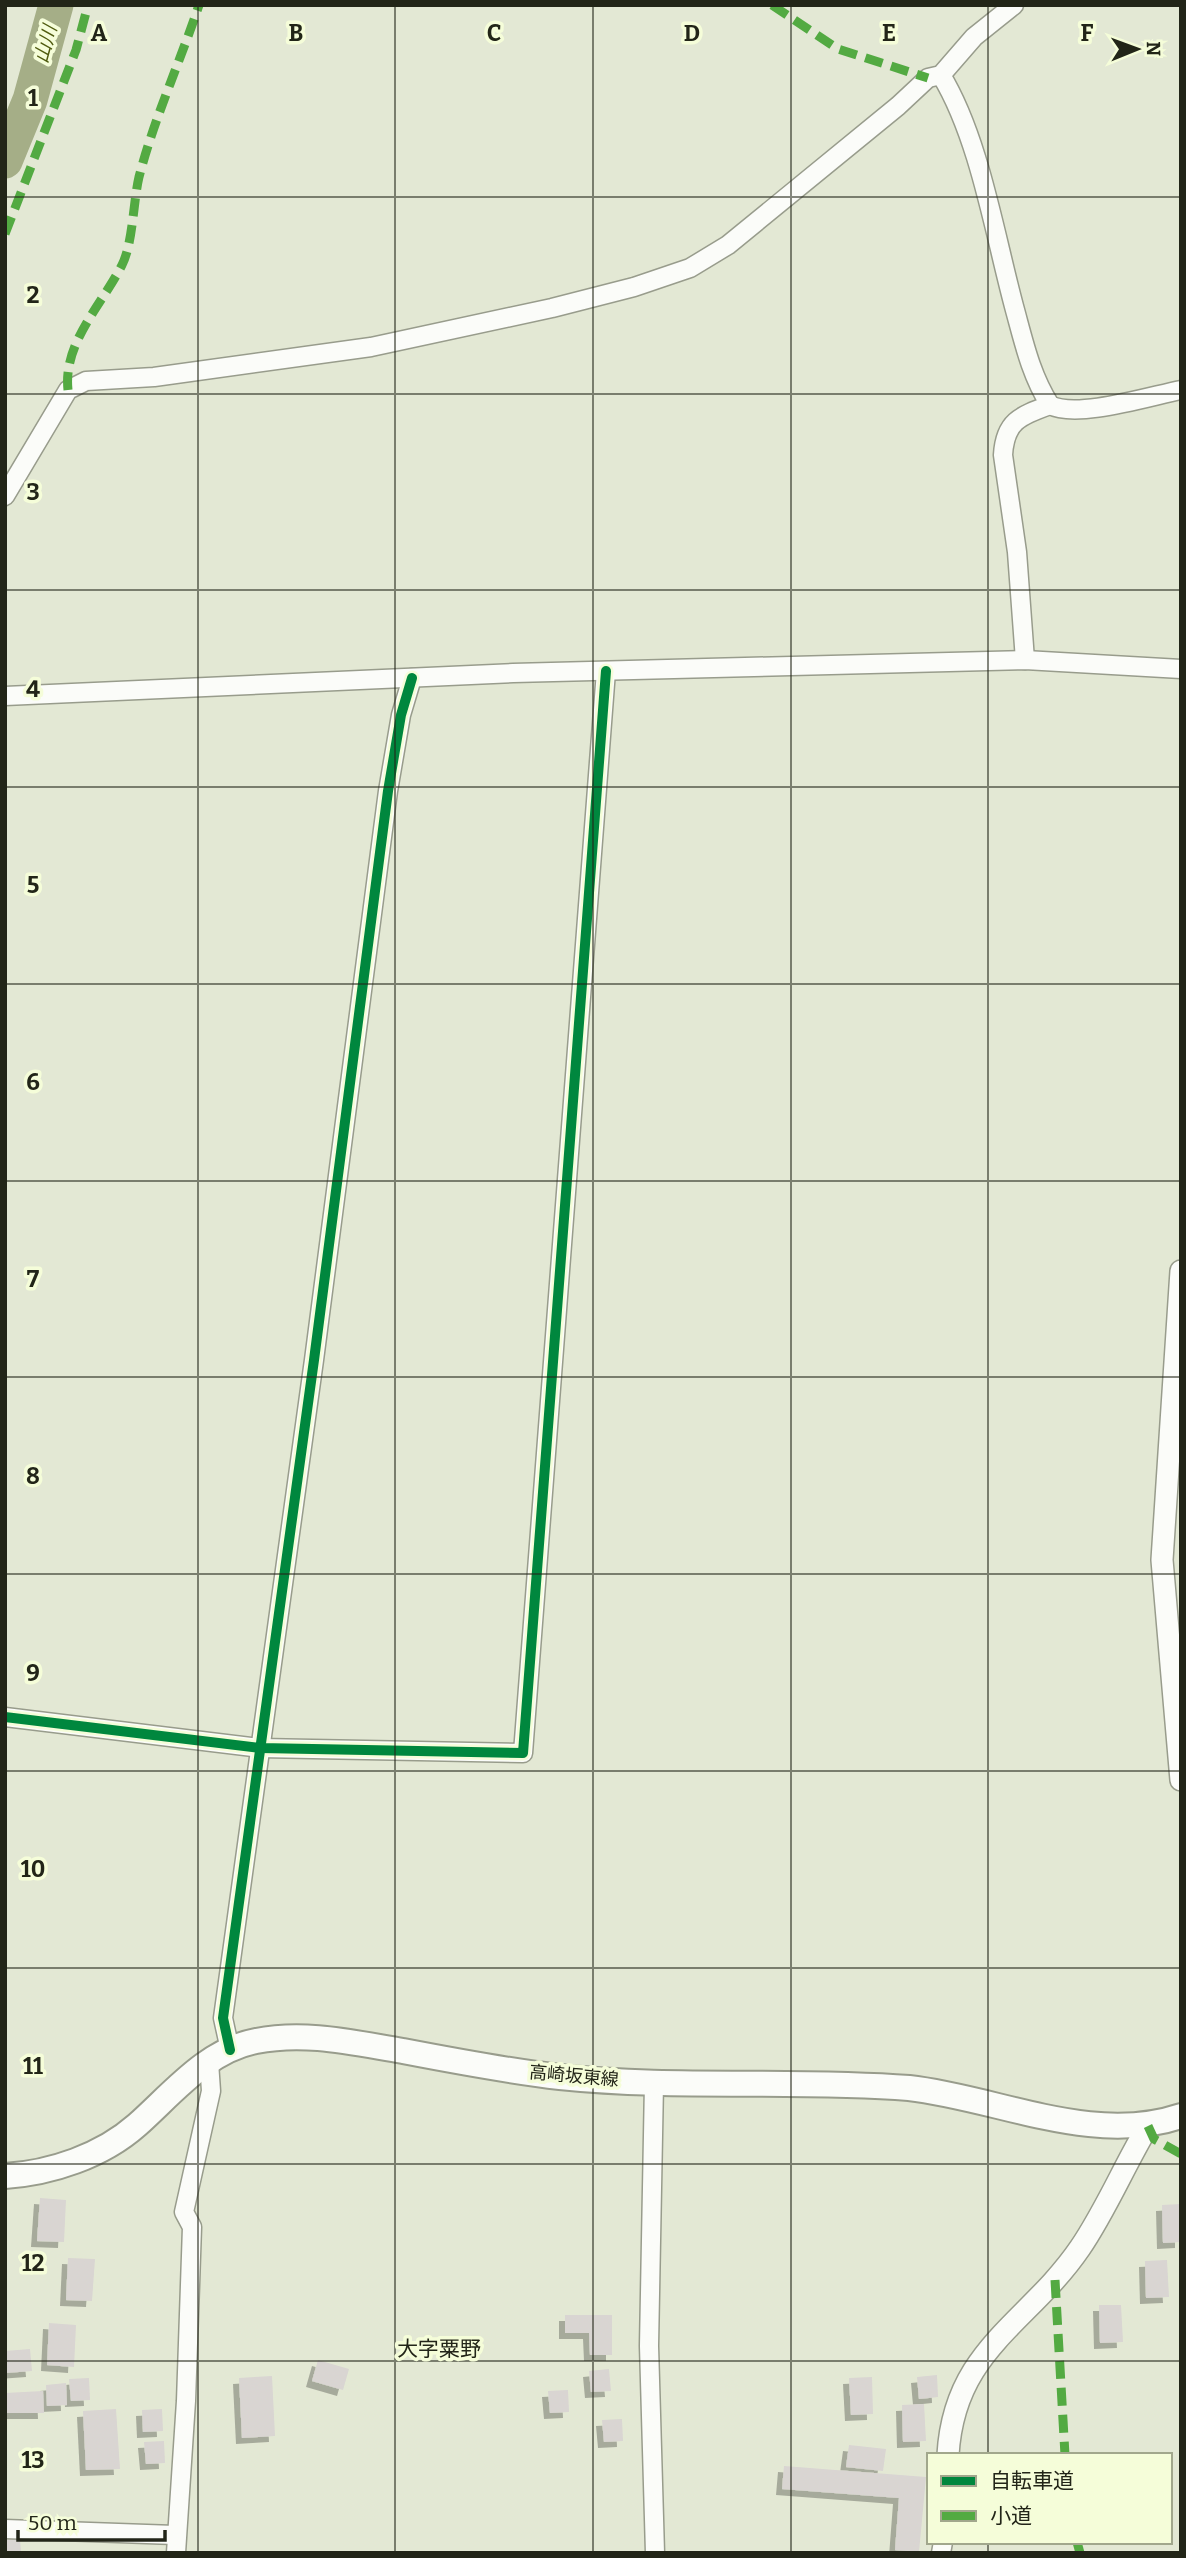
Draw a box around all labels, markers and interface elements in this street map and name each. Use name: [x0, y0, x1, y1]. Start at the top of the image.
north arrow: [1102, 14, 1172, 84]
text: A: [91, 19, 108, 47]
text: B: [289, 19, 303, 47]
text: C: [487, 19, 501, 47]
text: D: [684, 19, 700, 47]
text: E: [882, 19, 896, 47]
text: F: [1081, 19, 1094, 47]
water label: 山川: [29, 21, 62, 65]
text: N: [1142, 41, 1165, 57]
text: 1: [28, 84, 38, 112]
text: 2: [27, 281, 40, 309]
text: 3: [26, 478, 40, 506]
text: 4: [26, 675, 40, 703]
text: 5: [27, 871, 39, 899]
text: 6: [26, 1068, 40, 1096]
text: 7: [27, 1265, 40, 1293]
text: 8: [26, 1462, 40, 1490]
text: 9: [26, 1659, 40, 1687]
text: 10: [21, 1855, 45, 1883]
text: 11: [23, 2052, 43, 2080]
street label: 高崎坂東線: [528, 2061, 620, 2091]
text: 12: [22, 2249, 44, 2277]
district label: 大字粟野: [397, 2336, 481, 2362]
text: 13: [21, 2446, 45, 2474]
legend: [927, 2453, 1172, 2544]
text: 自転車道: [990, 2468, 1074, 2494]
scale bar: [18, 2498, 164, 2542]
text: 小道: [990, 2503, 1032, 2529]
text: 50 m: [28, 2510, 77, 2536]

